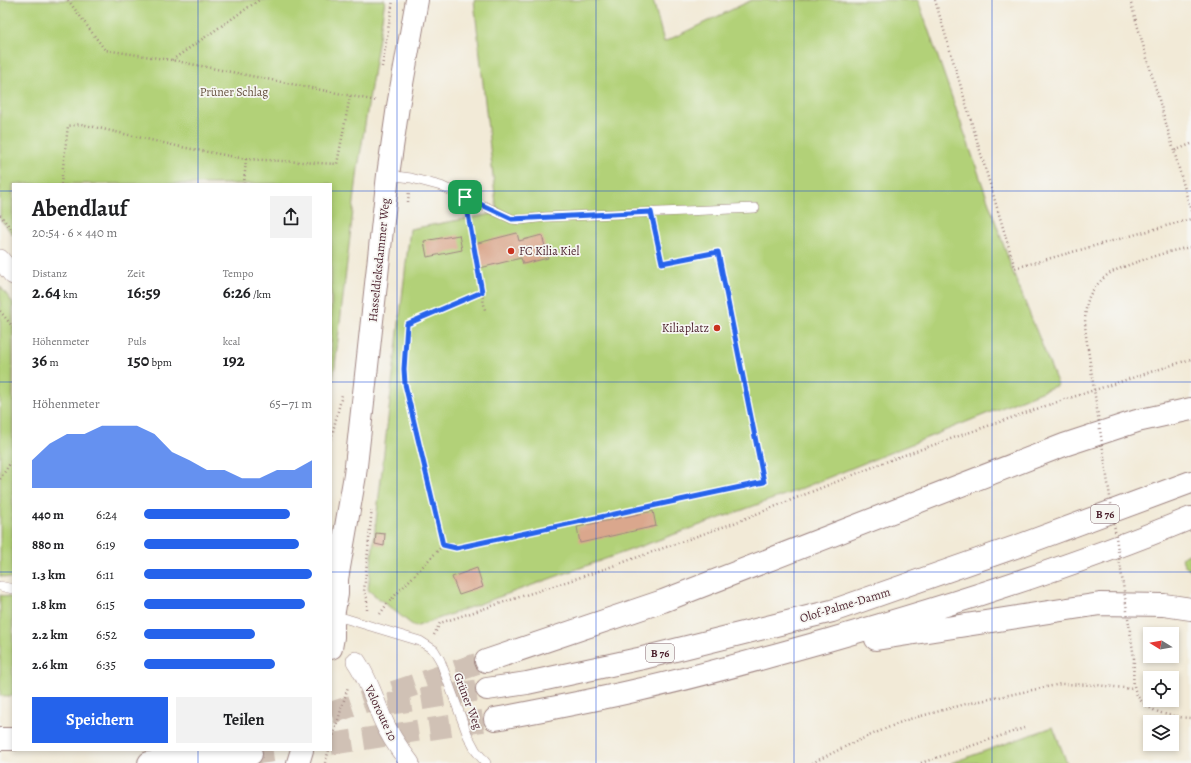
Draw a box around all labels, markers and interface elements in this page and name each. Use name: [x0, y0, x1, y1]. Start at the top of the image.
park label: Prüner Schlag: [200, 84, 268, 100]
pin: [448, 180, 482, 214]
icon: arrive: [454, 186, 476, 208]
text: Abendlauf: [32, 194, 127, 224]
button: share: [270, 196, 312, 238]
street label: Hasseldieksdammer Weg: [365, 197, 393, 323]
text: 20:54 · 6 × 440 m: [32, 224, 117, 241]
place label: FC Kilia Kiel: [519, 243, 579, 259]
marker: FC Kilia Kiel: [506, 246, 516, 256]
text: Distanz: [32, 266, 67, 281]
text: Zeit: [127, 266, 145, 281]
text: Tempo: [223, 266, 253, 281]
text: 2.64: [32, 281, 61, 304]
text: 16:59: [127, 281, 161, 304]
text: 6:26: [223, 281, 251, 304]
text: km: [61, 287, 78, 302]
text: /km: [251, 287, 271, 302]
place label: Kiliaplatz: [662, 320, 709, 336]
marker: Kiliaplatz: [712, 323, 722, 333]
text: Höhenmeter: [32, 334, 89, 349]
text: Puls: [127, 334, 146, 349]
text: kcal: [223, 334, 240, 349]
text: 36: [32, 349, 47, 372]
text: 150: [127, 349, 149, 372]
text: 192: [223, 349, 245, 372]
text: m: [47, 355, 59, 370]
text: bpm: [149, 355, 172, 370]
text: Höhenmeter: [32, 395, 100, 412]
text: 65–71 m: [269, 395, 312, 412]
road number: B 76: [1091, 505, 1119, 523]
text: 440 m: [32, 506, 64, 523]
text: 6:24: [96, 506, 117, 523]
text: 880 m: [32, 536, 64, 553]
text: 6:19: [96, 536, 115, 553]
text: 1.3 km: [32, 566, 66, 583]
text: 6:11: [96, 566, 114, 583]
street label: Olof-Palme-Damm: [798, 584, 892, 626]
text: 1.8 km: [32, 596, 66, 613]
text: 6:15: [96, 596, 115, 613]
text: 2.2 km: [32, 626, 68, 643]
text: 6:52: [96, 626, 117, 643]
north arrow: [1143, 627, 1179, 663]
map controls: [1143, 627, 1179, 751]
road number: B 76: [646, 644, 674, 662]
text: 2.6 km: [32, 656, 68, 673]
text: 6:35: [96, 656, 116, 673]
street label: Grüner Weg: [450, 670, 486, 732]
button: locate: [1143, 671, 1179, 707]
street label: Veloroute 10: [361, 682, 401, 744]
button: Speichern: [32, 697, 168, 743]
button: Teilen: [176, 697, 312, 743]
button: layers: [1143, 715, 1179, 751]

